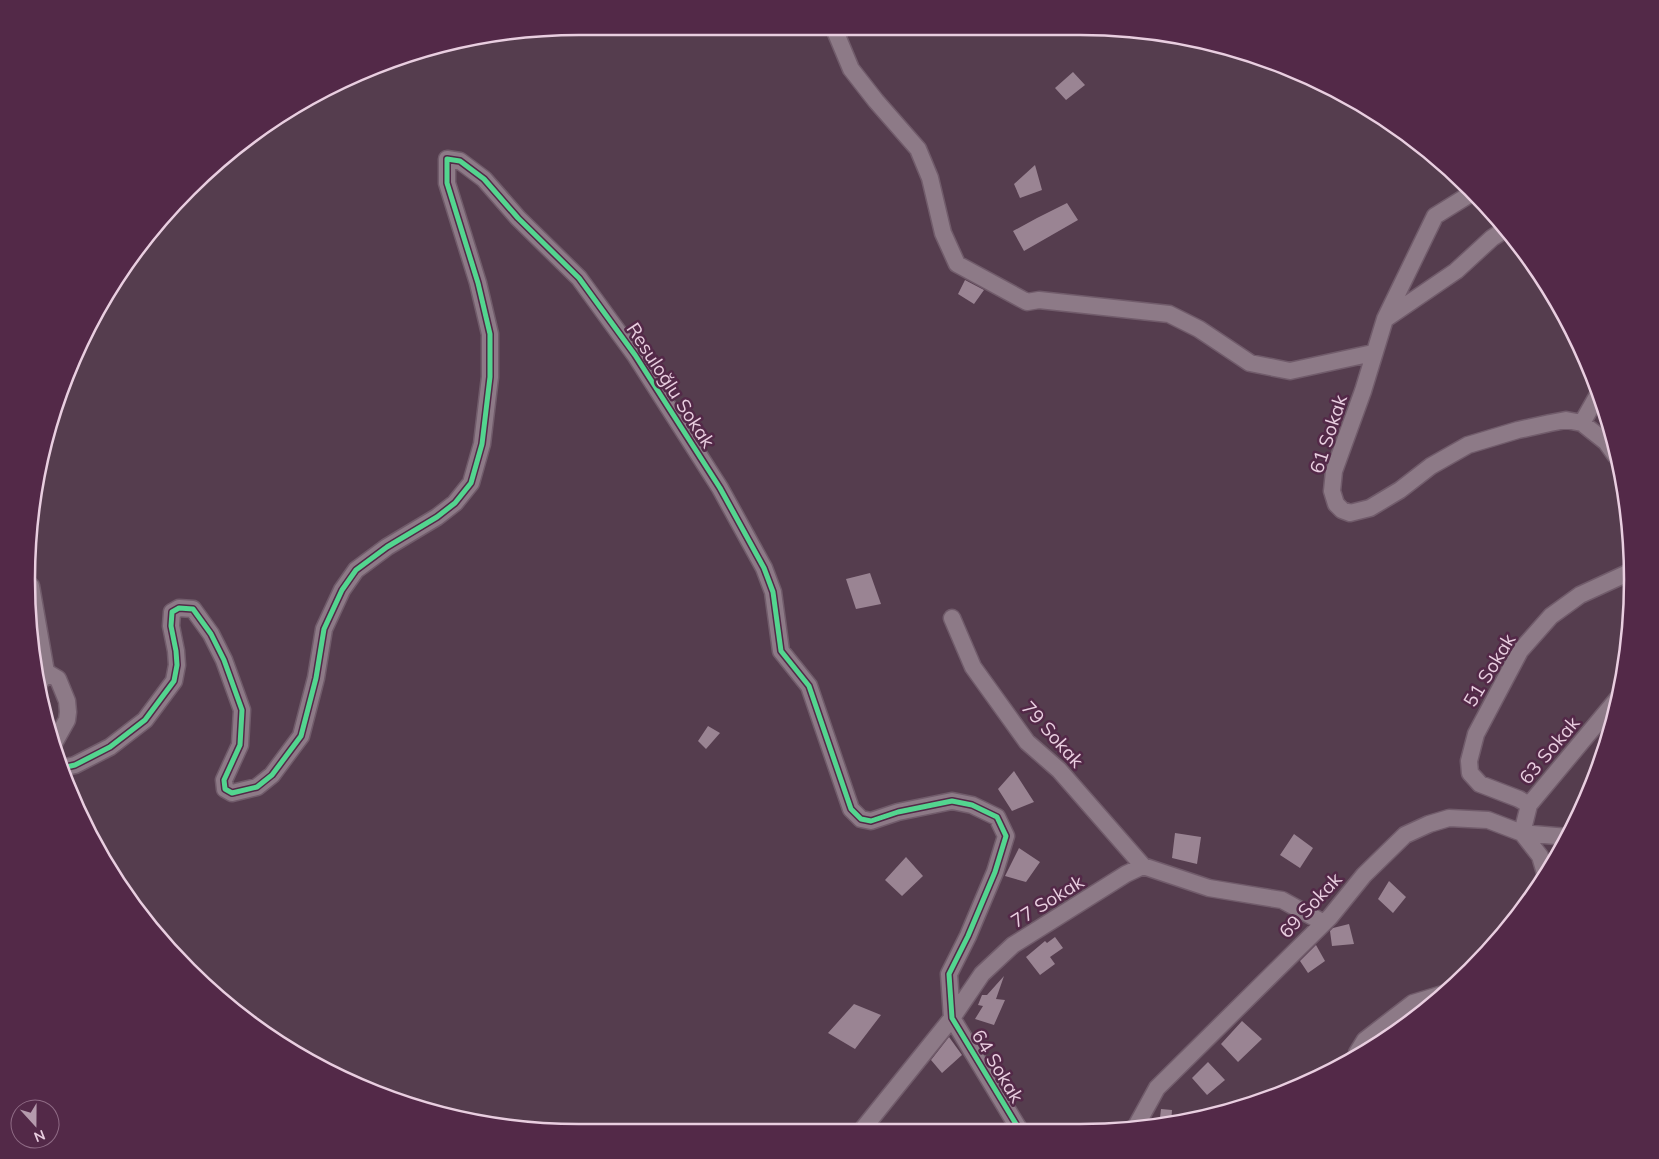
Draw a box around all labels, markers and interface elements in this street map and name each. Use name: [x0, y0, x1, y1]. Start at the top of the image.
street label: Resuloğlu Sokak: [622, 318, 721, 452]
street label: 61 Sokak: [1304, 391, 1352, 476]
street label: 51 Sokak: [1458, 629, 1520, 711]
street label: 79 Sokak: [1017, 696, 1089, 772]
street label: 63 Sokak: [1514, 711, 1584, 789]
street label: 69 Sokak: [1273, 867, 1347, 943]
street label: 77 Sokak: [1006, 869, 1088, 933]
street label: 64 Sokak: [967, 1025, 1029, 1107]
north arrow: [10, 1099, 60, 1149]
text: N: [31, 1126, 48, 1146]

